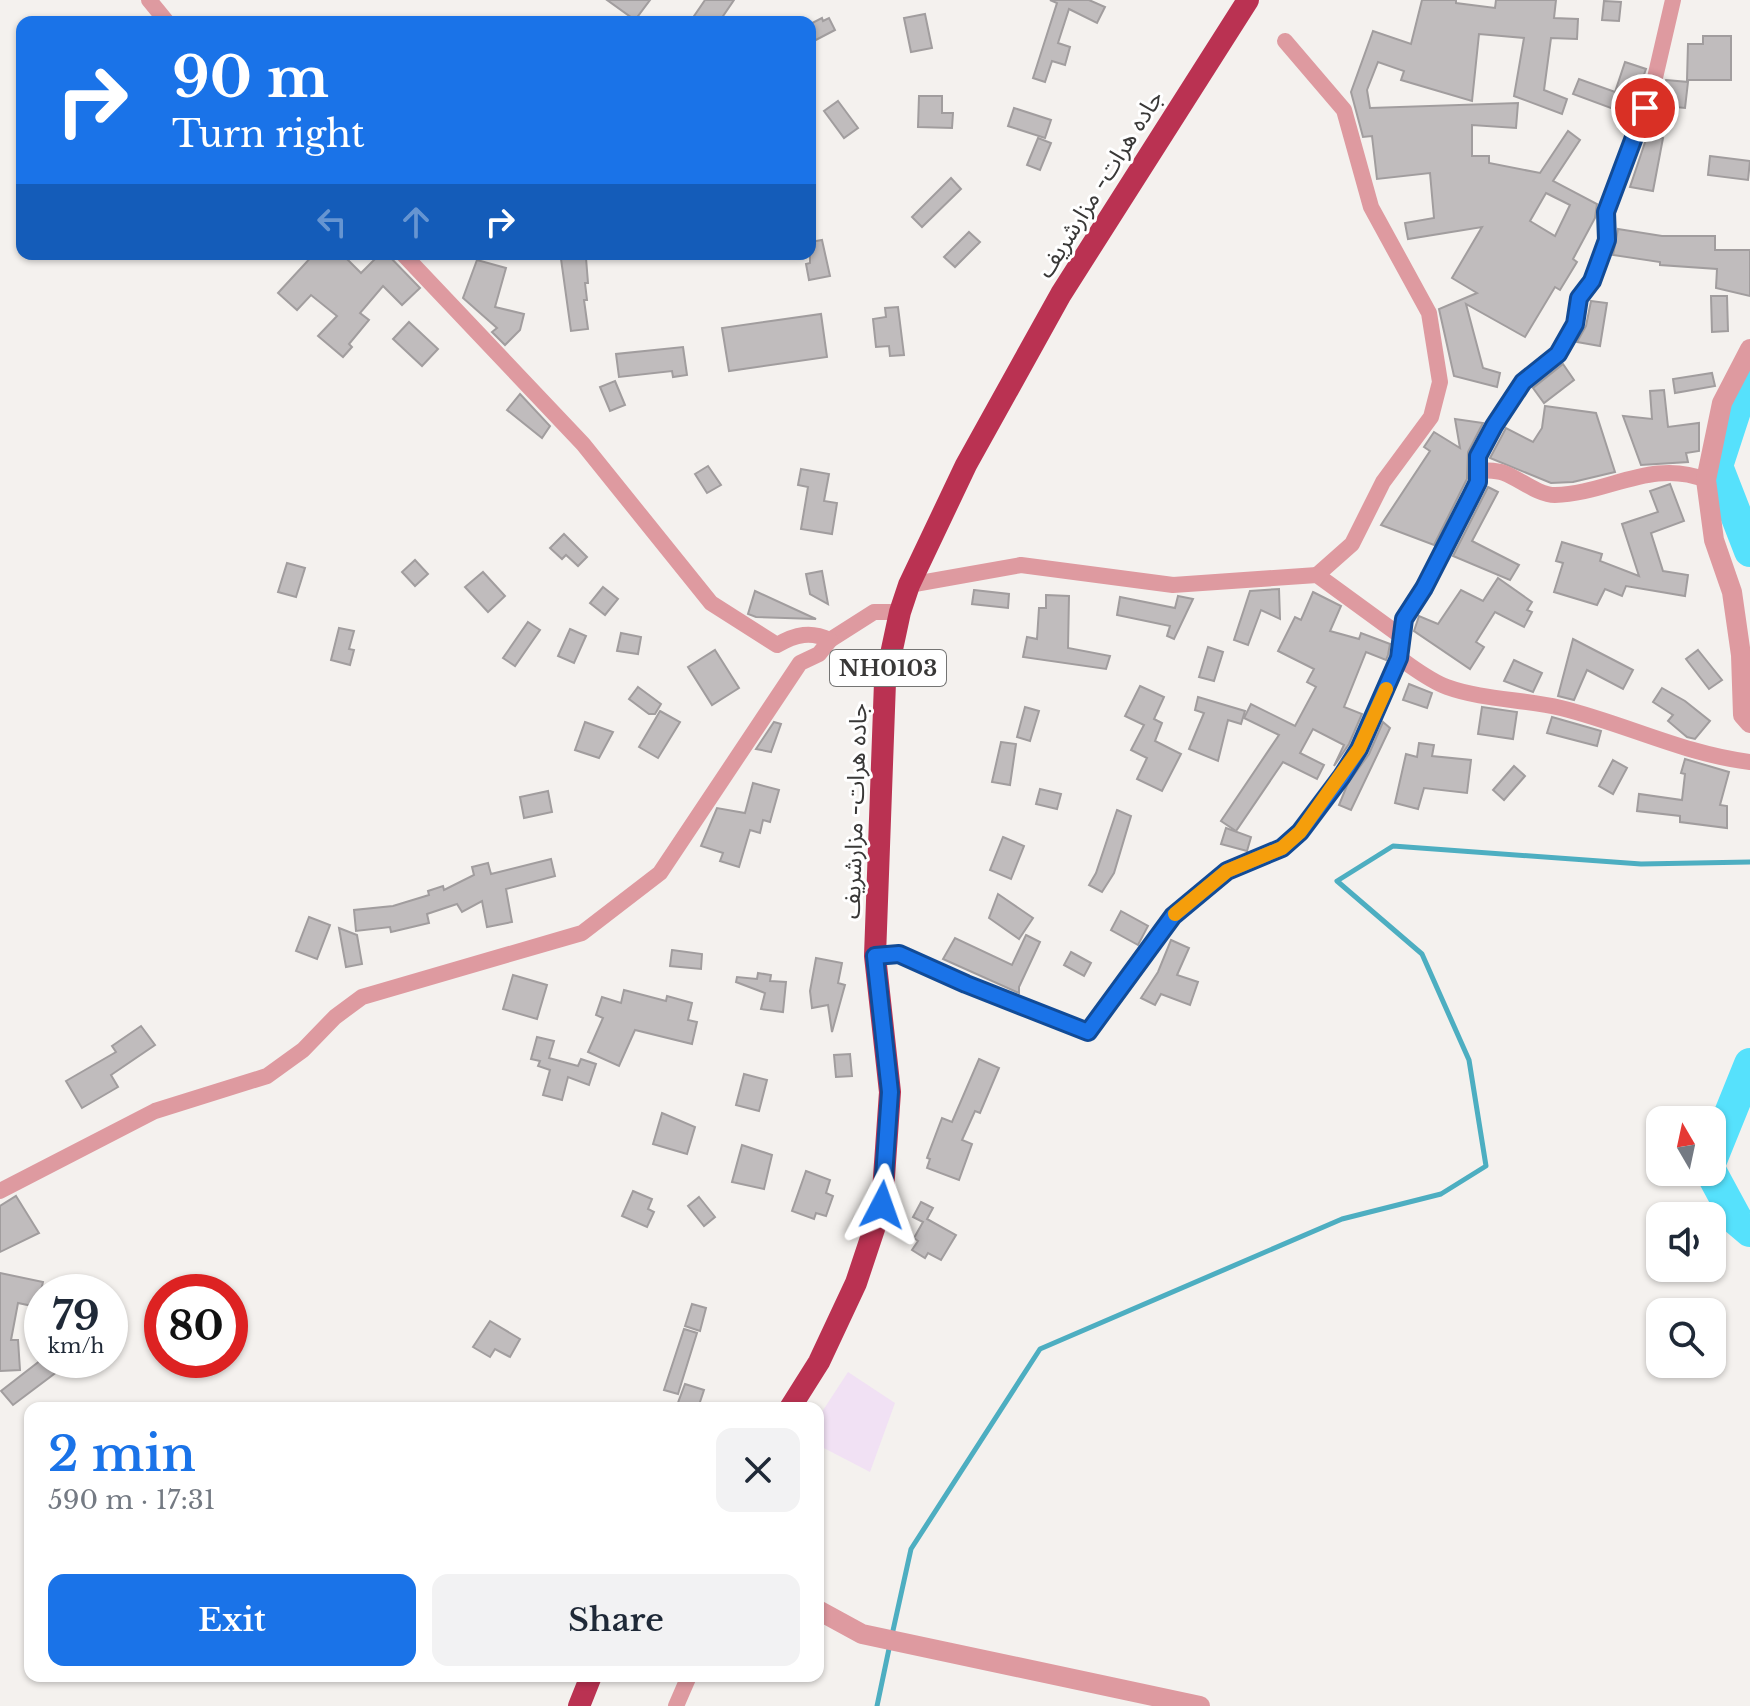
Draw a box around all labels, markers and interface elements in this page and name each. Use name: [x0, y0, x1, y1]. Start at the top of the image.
text: 90 m: [172, 43, 329, 112]
icon: right: [40, 48, 144, 152]
pin: [1611, 74, 1679, 142]
street label: جاده هرات- مزارشریف: [1030, 85, 1169, 283]
icon: arrive: [1623, 86, 1667, 130]
text: Turn right: [172, 112, 365, 157]
icon: left: [310, 200, 354, 244]
icon: ahead: [394, 200, 438, 244]
icon: right: [478, 200, 522, 244]
road number: NH0103: [830, 650, 946, 686]
street label: جاده هرات- مزارشریف: [836, 703, 873, 919]
north arrow: [1646, 1106, 1726, 1186]
map controls: [1646, 1106, 1726, 1378]
position arrow: [840, 1163, 924, 1247]
button: sound: [1646, 1202, 1726, 1282]
speed limit sign: 80: [144, 1274, 248, 1378]
text: 79: [52, 1291, 100, 1341]
button: search: [1646, 1298, 1726, 1378]
text: km/h: [48, 1334, 104, 1358]
text: 2 min: [48, 1424, 196, 1484]
button: close: [716, 1428, 800, 1512]
text: 590 m · 17:31: [48, 1484, 215, 1516]
button: Exit: [48, 1574, 416, 1666]
button: Share: [432, 1574, 800, 1666]

